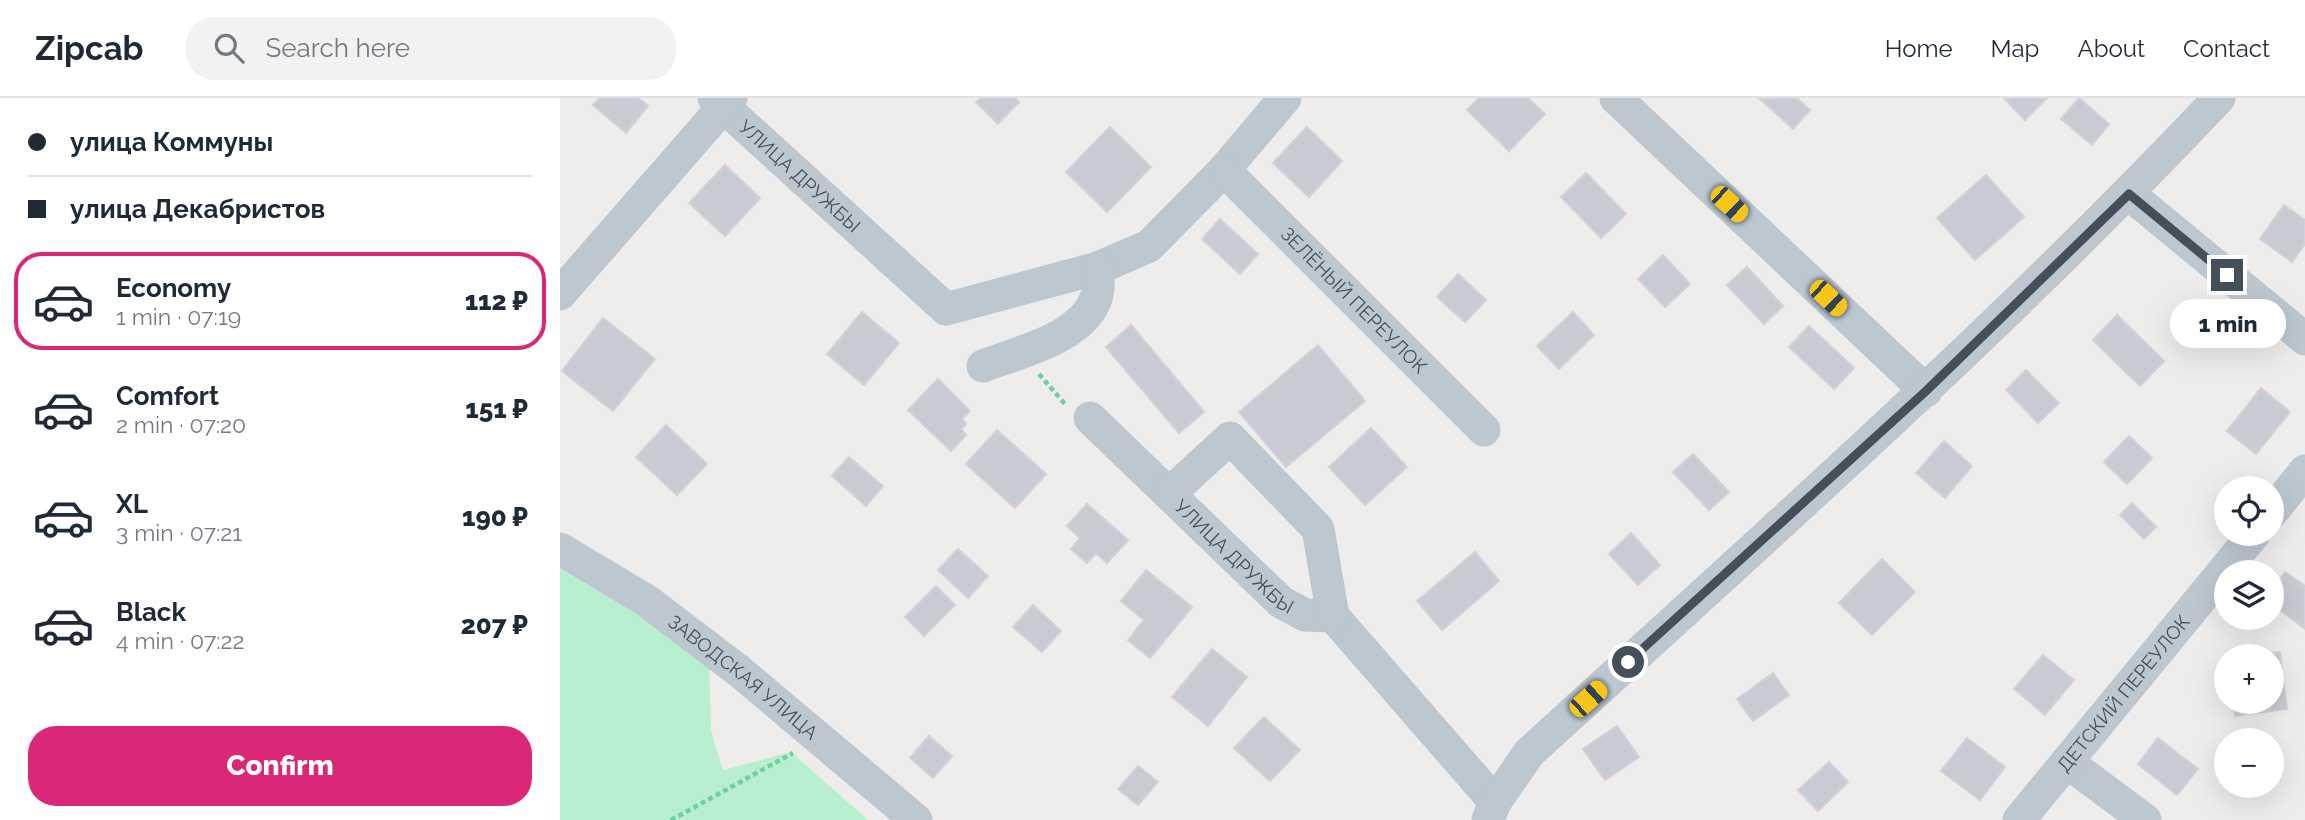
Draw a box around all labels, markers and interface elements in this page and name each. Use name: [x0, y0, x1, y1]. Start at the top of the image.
search box: [186, 17, 676, 80]
text: Zipcab: [35, 29, 144, 68]
icon: search: [210, 29, 248, 67]
text: Search here: [266, 33, 410, 63]
text: Home: [1885, 34, 1953, 63]
text: Map: [1991, 34, 2039, 63]
text: About: [2077, 34, 2145, 63]
text: Contact: [2183, 34, 2270, 63]
street label: УЛИЦА ДРУЖБЫ: [735, 115, 865, 237]
text: улица Коммуны: [70, 127, 273, 157]
car: [1707, 182, 1752, 226]
text: улица Декабристов: [70, 194, 325, 224]
street label: ЗЕЛЁНЫЙ ПЕРЕУЛОК: [1277, 223, 1432, 378]
route end: [2211, 259, 2243, 291]
icon: car: [32, 270, 95, 333]
text: Economy: [116, 273, 231, 303]
car: [1806, 276, 1851, 320]
text: 112 ₽: [465, 286, 528, 316]
callout: 1 min: [2169, 300, 2285, 348]
text: 1 min · 07:19: [116, 303, 241, 330]
text: 1 min: [2198, 310, 2258, 337]
icon: car: [32, 378, 95, 441]
text: Comfort: [116, 381, 219, 411]
text: 151 ₽: [465, 394, 528, 424]
text: 2 min · 07:20: [116, 411, 246, 438]
map controls: [2214, 476, 2284, 798]
button: locate: [2214, 476, 2284, 546]
icon: car: [32, 486, 95, 549]
text: XL: [116, 489, 148, 519]
street label: УЛИЦА ДРУЖБЫ: [1170, 495, 1298, 618]
text: 190 ₽: [462, 502, 528, 532]
text: 3 min · 07:21: [116, 519, 242, 546]
button: layers: [2214, 560, 2284, 630]
icon: car: [32, 594, 95, 657]
text: Black: [116, 597, 186, 627]
text: 207 ₽: [461, 610, 528, 640]
street label: ЗАВОДСКАЯ УЛИЦА: [664, 610, 823, 744]
street label: ДЕТСКИЙ ПЕРЕУЛОК: [2052, 610, 2194, 776]
text: 4 min · 07:22: [116, 627, 245, 654]
button: +: [2214, 644, 2284, 714]
route start: [1612, 646, 1644, 678]
car: [1566, 677, 1611, 721]
button: Confirm: [28, 726, 532, 806]
button: −: [2214, 728, 2284, 798]

